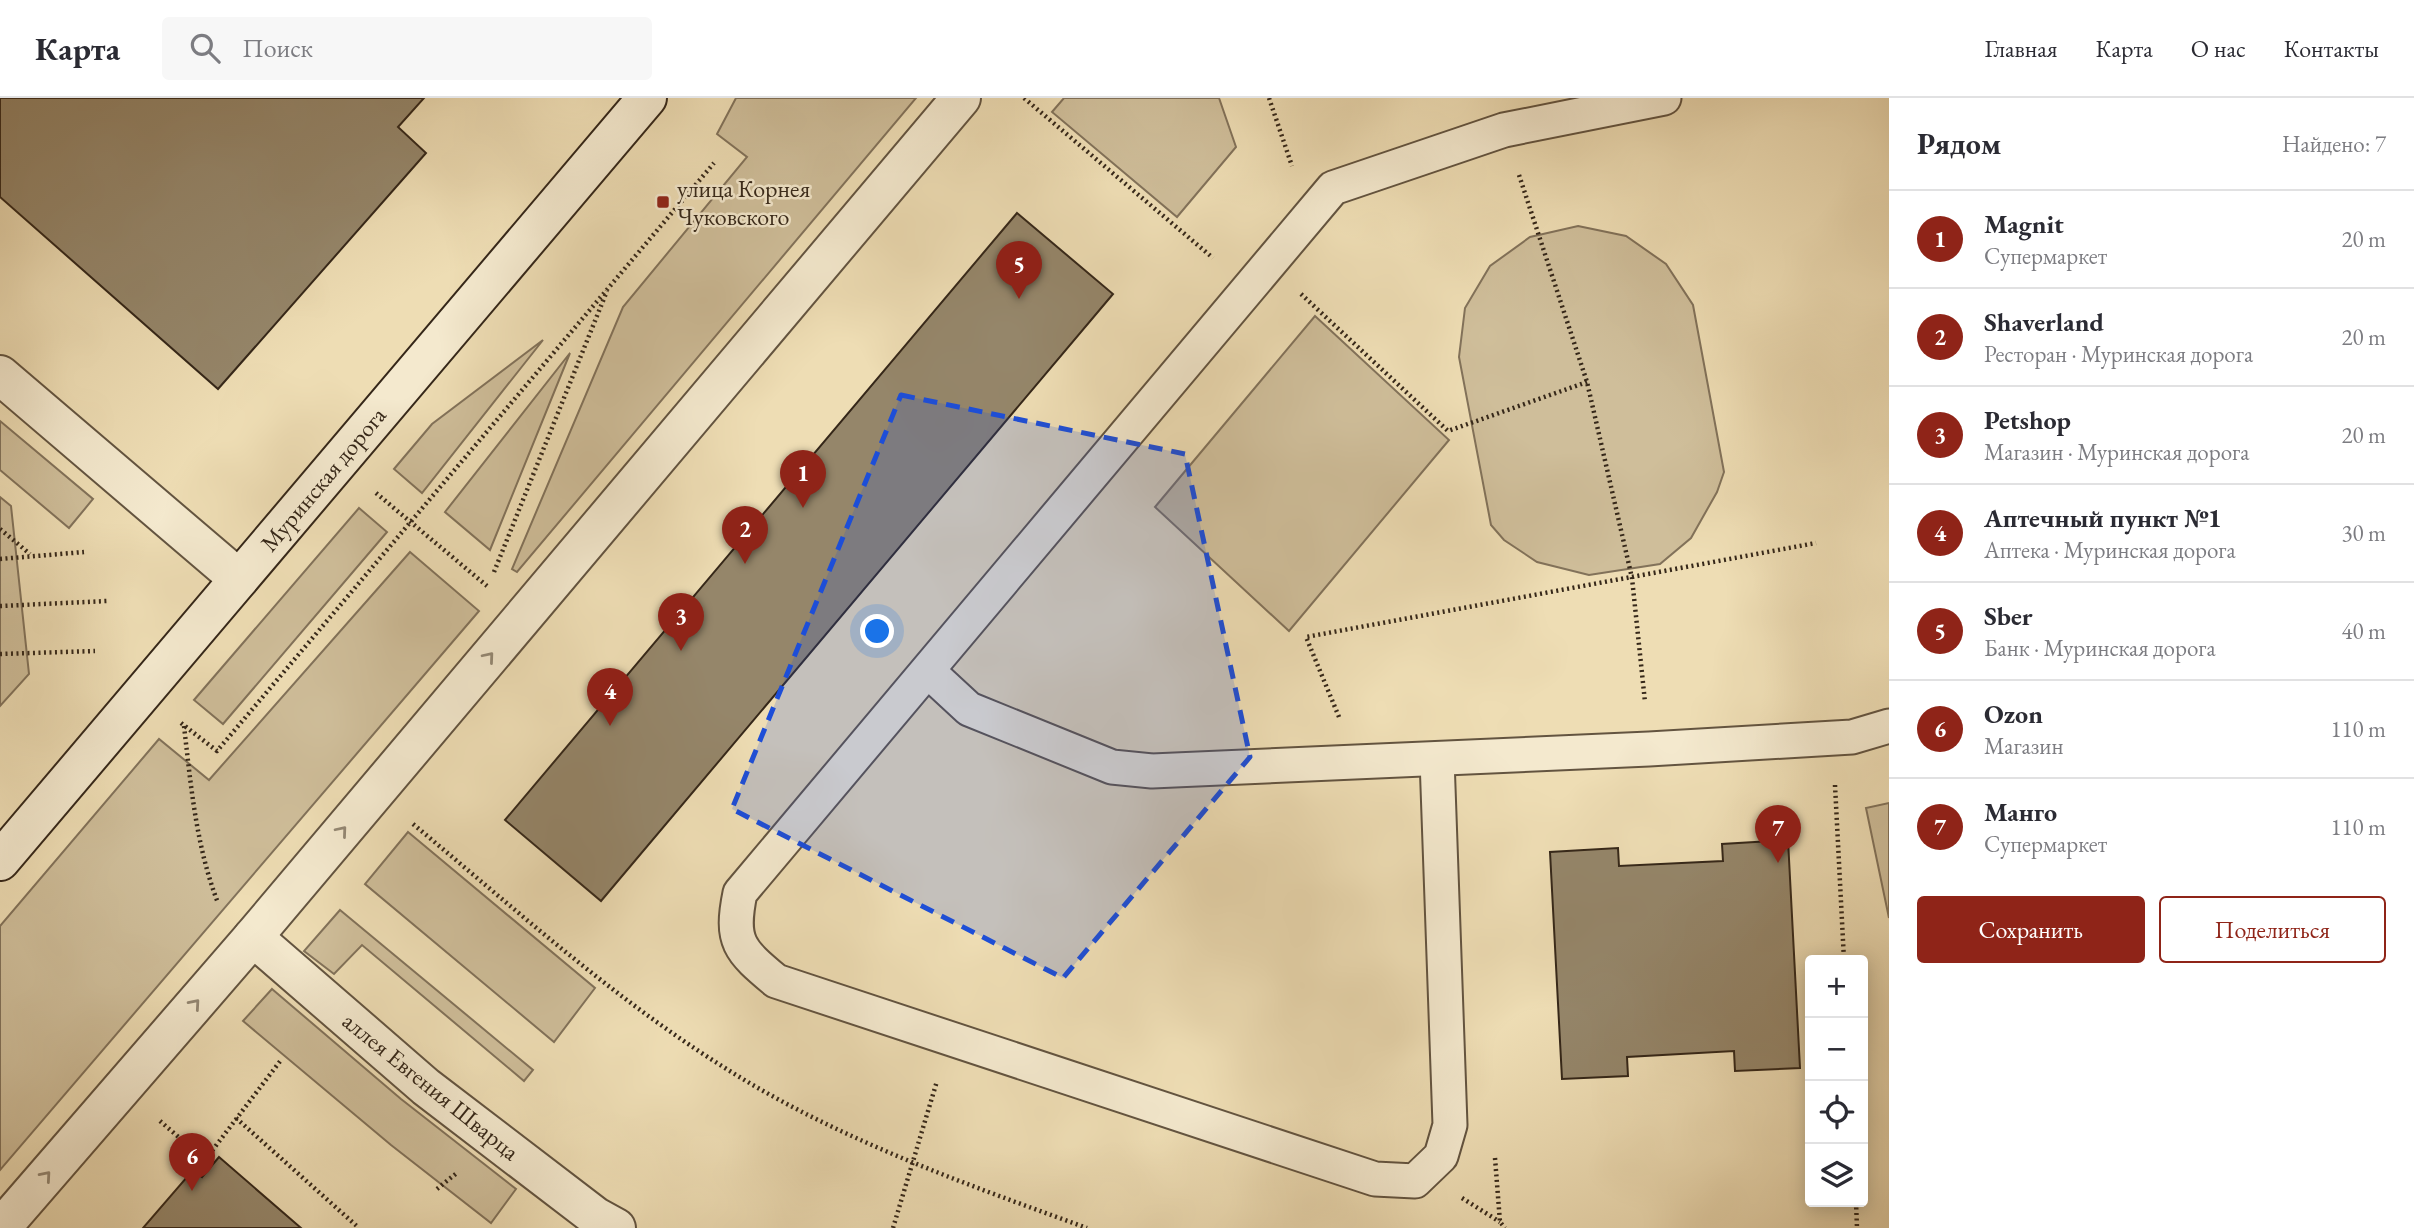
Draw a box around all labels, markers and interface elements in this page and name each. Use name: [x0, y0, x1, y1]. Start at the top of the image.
search box: [162, 17, 652, 80]
text: Карта: [35, 27, 120, 70]
icon: search: [186, 29, 224, 67]
text: Поиск: [242, 31, 313, 65]
text: Главная: [1984, 33, 2058, 64]
text: Карта: [2096, 33, 2153, 64]
text: О нас: [2191, 33, 2246, 64]
text: Контакты: [2284, 33, 2379, 64]
text: Рядом: [1917, 124, 2001, 163]
text: Найдено: 7: [2282, 129, 2386, 159]
place label: улица Корнея Чуковского: [677, 173, 810, 232]
marker: улица Корнея Чуковского: [655, 194, 671, 210]
text: Magnit: [1984, 207, 2064, 241]
text: 1: [1934, 224, 1946, 254]
text: 20 m: [2341, 224, 2386, 254]
pin: 5: [996, 241, 1042, 299]
text: Супермаркет: [1984, 241, 2107, 271]
text: Shaverland: [1984, 305, 2104, 339]
text: 2: [1934, 322, 1946, 352]
text: 20 m: [2341, 322, 2386, 352]
text: Ресторан · Муринская дорога: [1984, 339, 2253, 369]
street label: Муринская дорога: [253, 400, 393, 558]
text: Petshop: [1984, 403, 2071, 437]
text: 3: [1934, 420, 1946, 450]
text: 20 m: [2341, 420, 2386, 450]
text: Магазин · Муринская дорога: [1984, 437, 2249, 467]
pin: 1: [780, 450, 826, 508]
text: Аптечный пункт №1: [1984, 501, 2221, 535]
pin: 2: [722, 506, 768, 564]
text: 4: [1934, 518, 1946, 548]
text: 30 m: [2341, 518, 2386, 548]
text: Аптека · Муринская дорога: [1984, 535, 2236, 565]
pin: 3: [658, 593, 704, 651]
text: Sber: [1984, 599, 2033, 633]
your location: [860, 614, 894, 648]
text: 5: [1934, 616, 1946, 646]
text: 40 m: [2341, 616, 2386, 646]
text: Банк · Муринская дорога: [1984, 633, 2216, 663]
one-way arrow: [481, 653, 493, 666]
pin: 4: [587, 668, 633, 726]
text: Ozon: [1984, 697, 2043, 731]
text: 6: [1934, 714, 1946, 744]
text: 110 m: [2330, 714, 2386, 744]
text: Магазин: [1984, 731, 2063, 761]
text: Манго: [1984, 795, 2057, 829]
pin: 7: [1755, 805, 1801, 863]
text: 7: [1934, 812, 1946, 842]
text: 110 m: [2330, 812, 2386, 842]
one-way arrow: [334, 826, 346, 839]
text: Супермаркет: [1984, 829, 2107, 859]
button: Сохранить: [1917, 896, 2145, 963]
button: Поделиться: [2159, 896, 2386, 963]
map controls: [1805, 955, 1868, 1207]
button: +: [1805, 955, 1868, 1018]
one-way arrow: [187, 999, 199, 1012]
street label: аллея Евгения Шварца: [336, 1005, 526, 1167]
button: −: [1805, 1018, 1868, 1081]
button: locate: [1805, 1081, 1868, 1144]
pin: 6: [169, 1133, 215, 1191]
button: layers: [1805, 1144, 1868, 1207]
one-way arrow: [38, 1172, 50, 1185]

